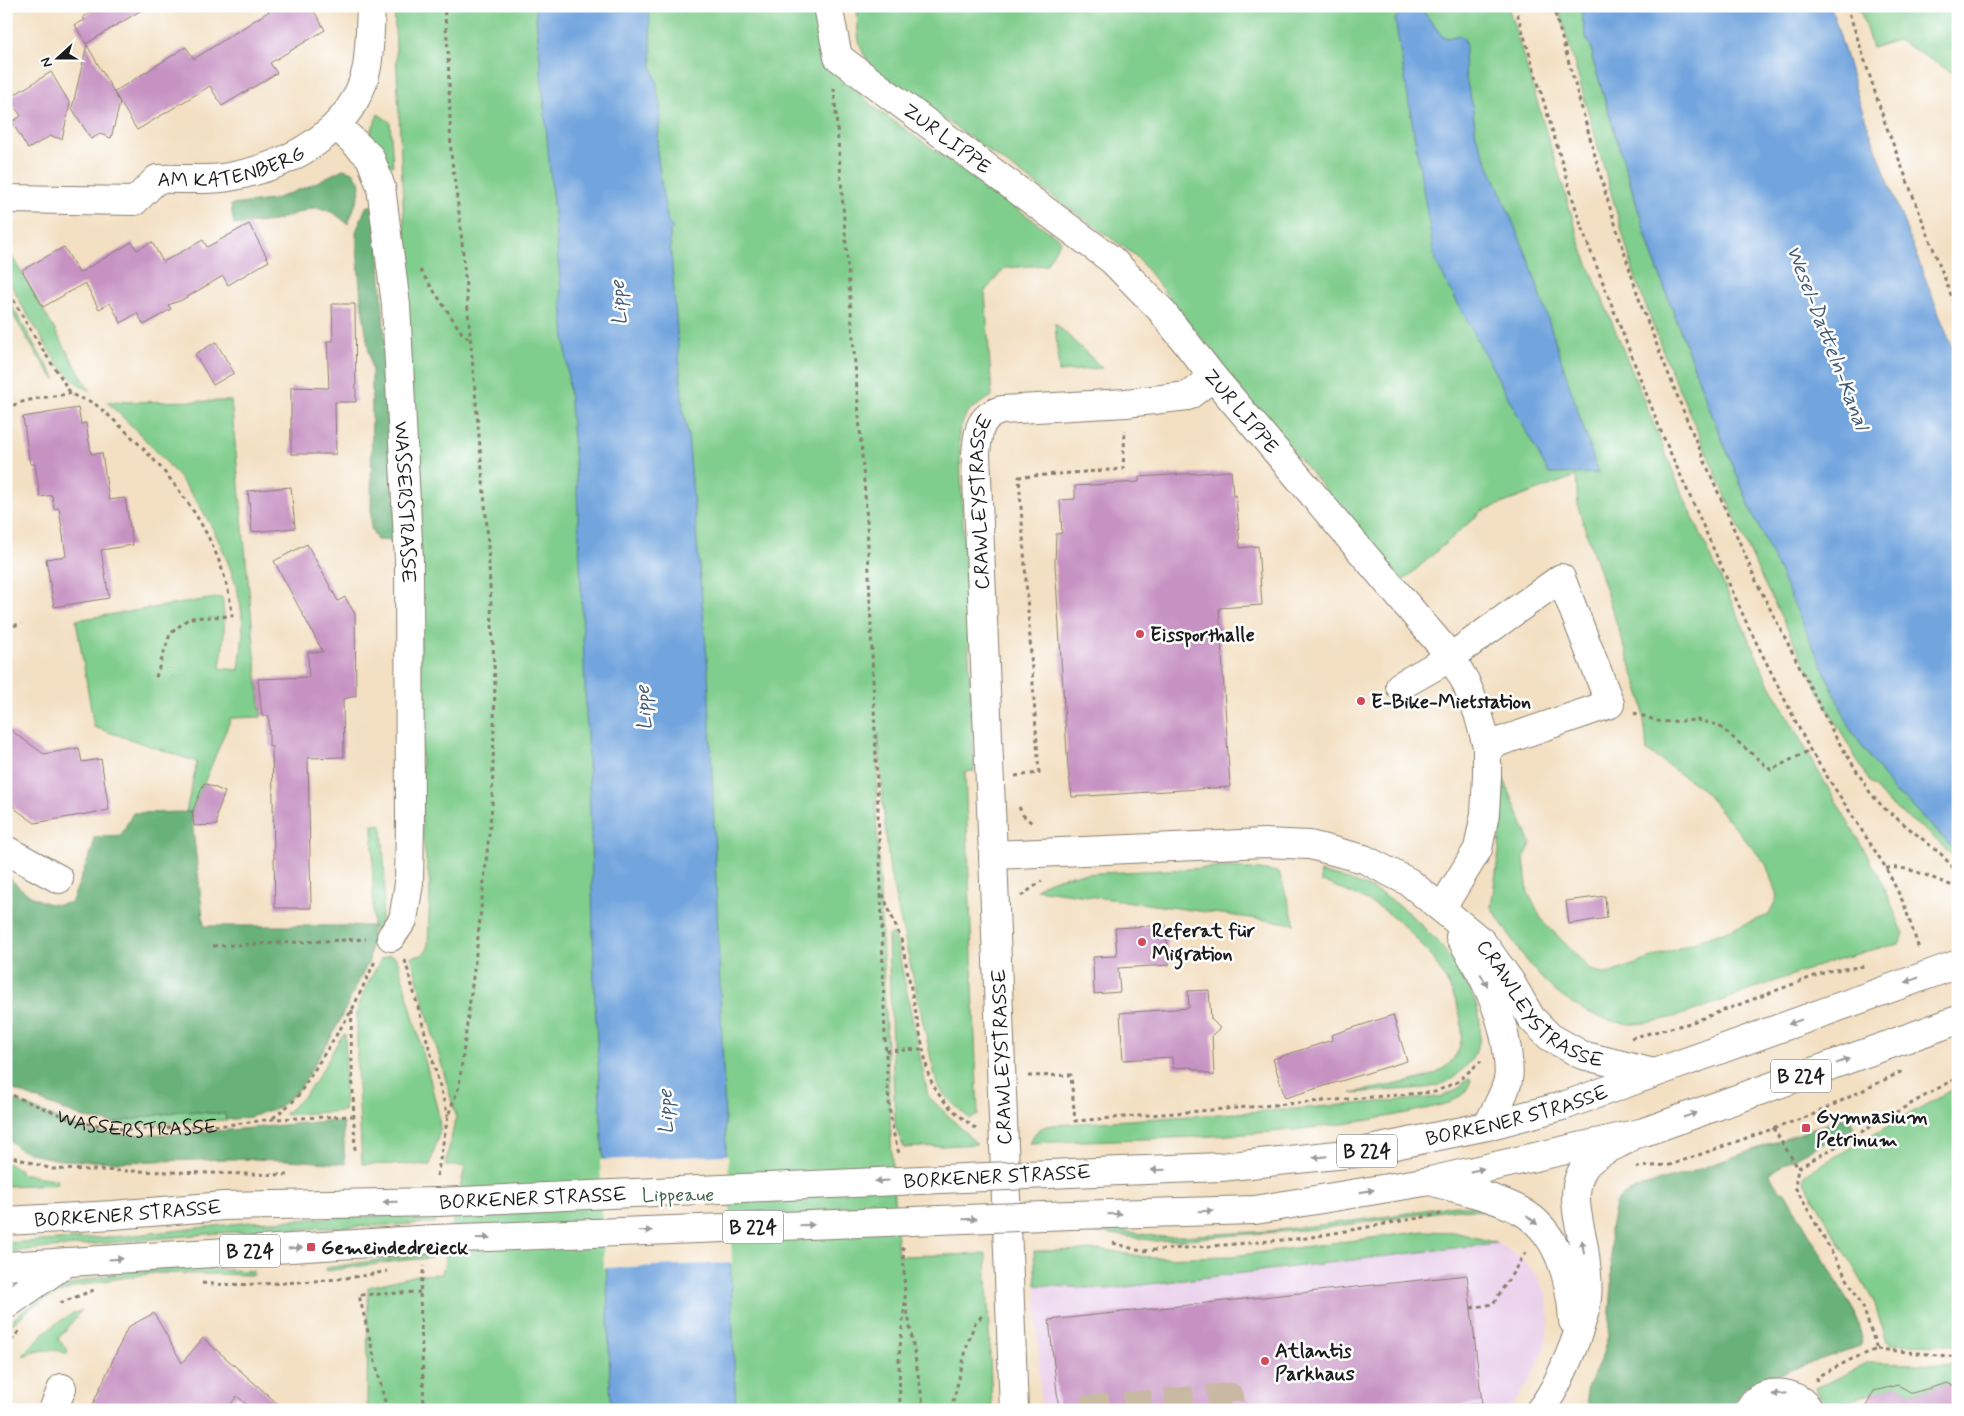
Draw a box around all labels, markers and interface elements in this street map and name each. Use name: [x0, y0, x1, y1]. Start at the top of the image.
north arrow: [32, 32, 82, 82]
text: N: [37, 55, 57, 70]
street label: ZUR LIPPE: [897, 97, 996, 181]
street label: AM KATENBERG: [157, 140, 310, 194]
water label: Wesel-Datteln-Kanal: [1779, 241, 1876, 436]
water label: Lippe: [604, 278, 634, 326]
street label: ZUR LIPPE: [1196, 364, 1284, 460]
street label: CRAWLEYSTRASSE: [964, 409, 1000, 590]
street label: WASSERSTRASSE: [387, 420, 421, 583]
place label: Eissporthalle: [1150, 622, 1255, 649]
marker: Eissporthalle: [1134, 628, 1146, 640]
water label: Lippe: [629, 683, 659, 731]
place label: E-Bike-Mietstation: [1371, 689, 1531, 716]
marker: E-Bike-Mietstation: [1355, 695, 1367, 707]
place label: Referat für Migration: [1152, 918, 1256, 970]
street label: CRAWLEYSTRASSE: [1470, 935, 1606, 1075]
marker: Referat für Migration: [1136, 936, 1148, 948]
street label: CRAWLEYSTRASSE: [986, 968, 1019, 1146]
one-way arrow: [1480, 973, 1488, 988]
one-way arrow: [1904, 977, 1919, 985]
one-way arrow: [1787, 1018, 1802, 1026]
one-way arrow: [1835, 1057, 1850, 1064]
road number: B 224: [1771, 1060, 1831, 1092]
street label: BORKENER STRASSE: [1423, 1079, 1612, 1153]
water label: Lippe: [652, 1088, 680, 1135]
street label: WASSERSTRASSE: [52, 1103, 218, 1146]
place label: Gymnasium Petrinum: [1816, 1104, 1928, 1154]
one-way arrow: [1682, 1111, 1697, 1119]
marker: Gymnasium Petrinum: [1800, 1122, 1812, 1134]
road number: B 224: [1337, 1134, 1397, 1168]
one-way arrow: [1311, 1153, 1327, 1161]
street label: BORKENER STRASSE: [903, 1159, 1092, 1196]
one-way arrow: [1149, 1166, 1165, 1174]
one-way arrow: [1470, 1166, 1485, 1174]
one-way arrow: [874, 1178, 890, 1186]
street label: BORKENER STRASSE: [439, 1181, 627, 1217]
park label: Lippeaue: [642, 1182, 714, 1209]
one-way arrow: [1360, 1187, 1376, 1195]
street label: BORKENER STRASSE: [33, 1194, 223, 1234]
one-way arrow: [381, 1198, 397, 1206]
one-way arrow: [1199, 1207, 1215, 1215]
road number: B 224: [723, 1210, 783, 1244]
one-way arrow: [1107, 1210, 1123, 1218]
one-way arrow: [962, 1214, 978, 1222]
one-way arrow: [1525, 1214, 1537, 1226]
one-way arrow: [800, 1221, 816, 1229]
one-way arrow: [637, 1227, 653, 1235]
one-way arrow: [475, 1233, 491, 1241]
road number: B 224: [220, 1234, 280, 1268]
place label: Gemeindedreieck: [321, 1235, 469, 1262]
one-way arrow: [1579, 1239, 1587, 1255]
marker: Gemeindedreieck: [305, 1241, 317, 1253]
one-way arrow: [287, 1243, 303, 1251]
one-way arrow: [108, 1255, 124, 1263]
place label: Atlantis Parkhaus: [1275, 1338, 1355, 1388]
marker: Atlantis Parkhaus: [1259, 1355, 1271, 1367]
one-way arrow: [1771, 1390, 1787, 1398]

